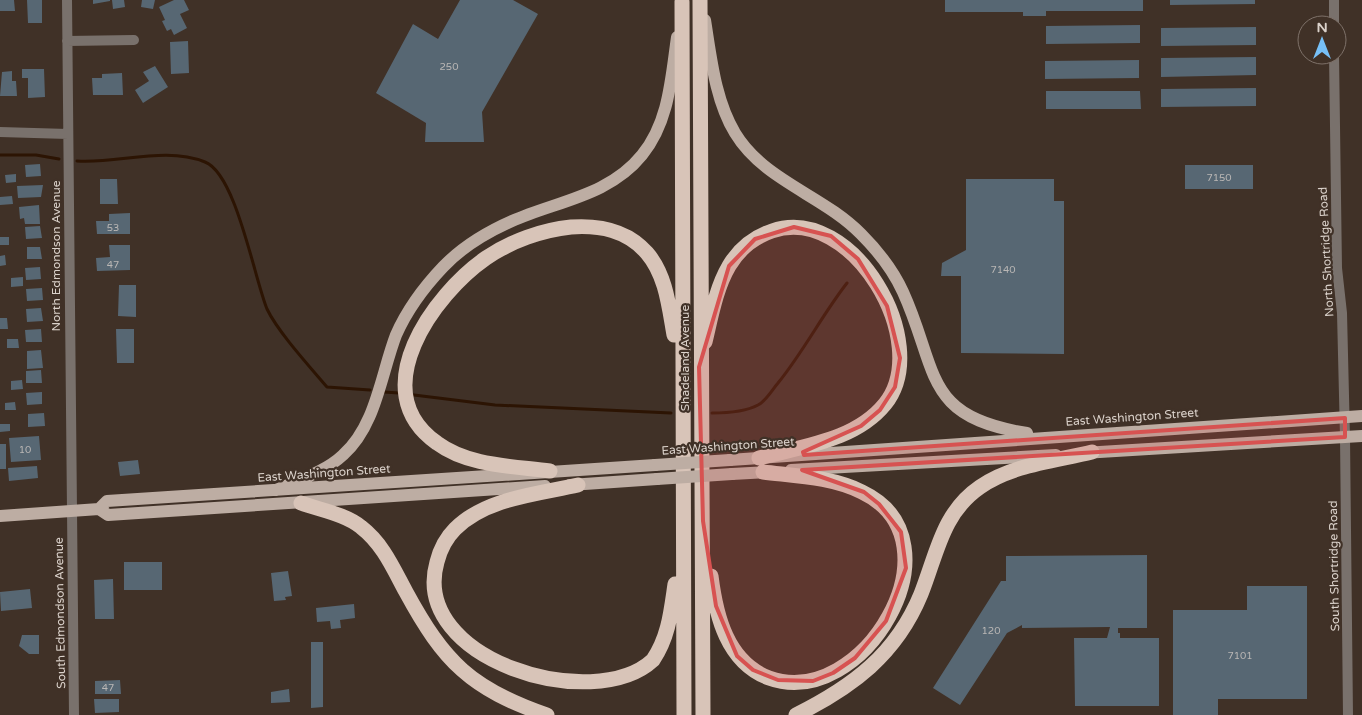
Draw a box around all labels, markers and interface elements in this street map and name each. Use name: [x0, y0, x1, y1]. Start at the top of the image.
north arrow: [1297, 15, 1347, 65]
text: N: [1316, 19, 1328, 36]
house number: 250: [440, 61, 458, 73]
house number: 7150: [1206, 172, 1232, 184]
street label: North Edmondson Avenue: [49, 180, 63, 332]
street label: North Shortridge Road: [1316, 187, 1336, 317]
house number: 53: [107, 222, 119, 234]
house number: 47: [107, 259, 119, 271]
house number: 7140: [990, 264, 1016, 276]
street label: Shadeland Avenue: [678, 305, 692, 411]
street label: East Washington Street: [1065, 405, 1200, 429]
street label: East Washington Street: [661, 434, 796, 458]
house number: 10: [19, 444, 31, 456]
street label: East Washington Street: [257, 461, 392, 485]
street label: South Shortridge Road: [1326, 500, 1342, 632]
street label: South Edmondson Avenue: [52, 537, 68, 689]
house number: 120: [982, 625, 1000, 637]
house number: 7101: [1227, 650, 1253, 662]
house number: 47: [102, 682, 114, 694]

